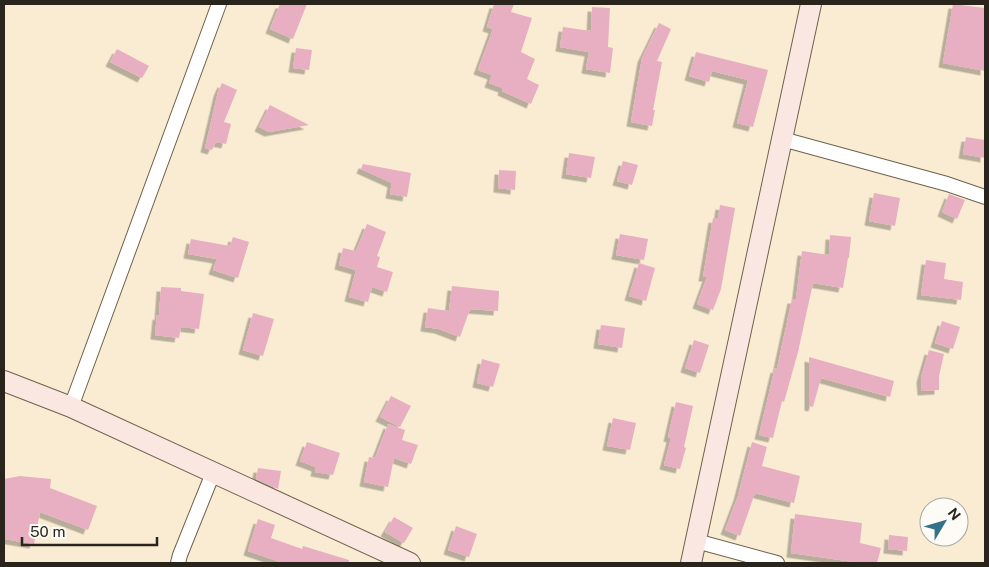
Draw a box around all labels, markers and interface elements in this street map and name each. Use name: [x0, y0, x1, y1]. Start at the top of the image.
north arrow: [919, 497, 969, 547]
text: N: [945, 505, 964, 523]
scale bar: [22, 514, 158, 546]
text: 50 m: [30, 523, 65, 540]

